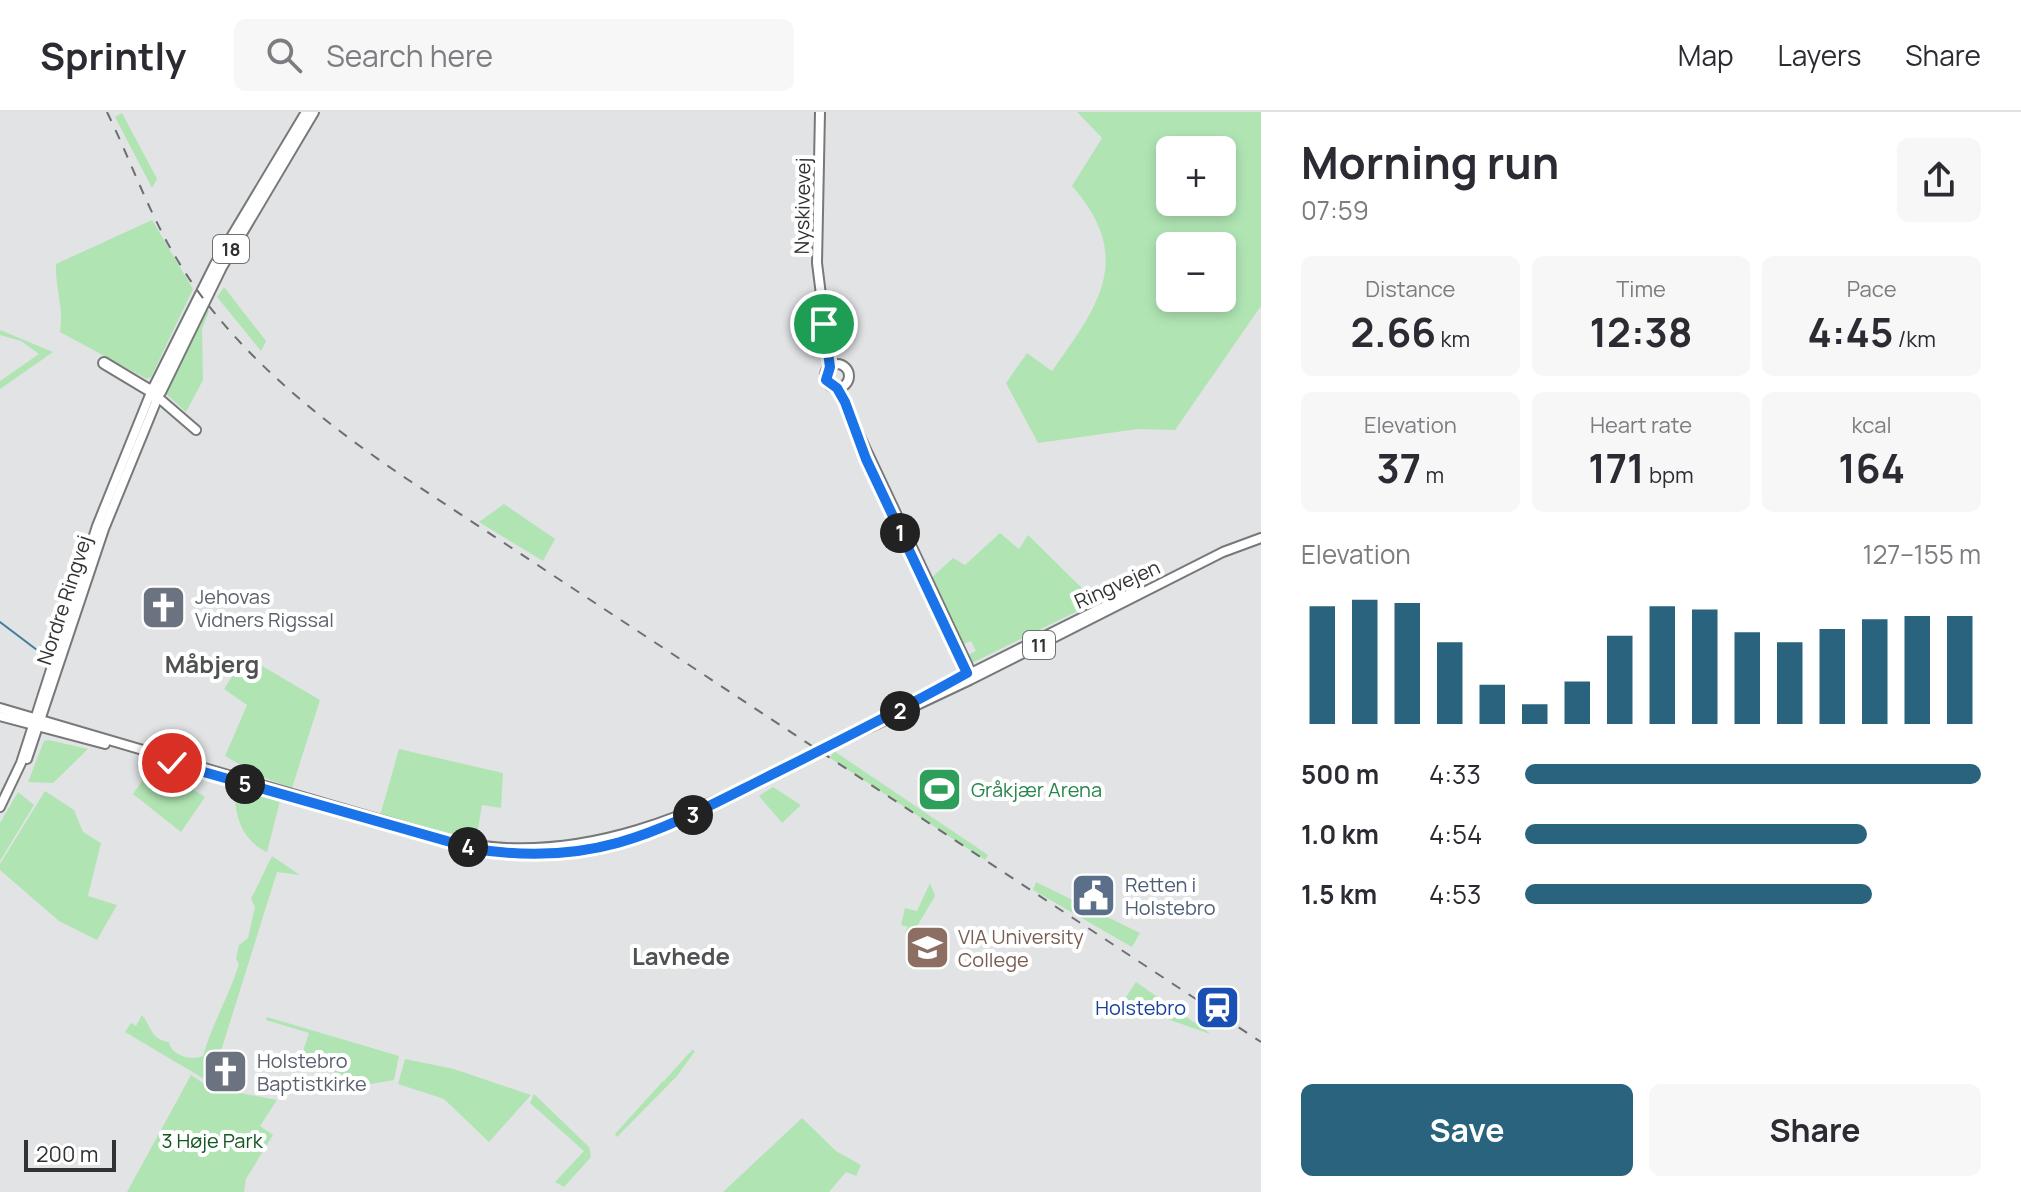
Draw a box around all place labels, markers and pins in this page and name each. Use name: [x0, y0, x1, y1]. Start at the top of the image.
pin: [790, 290, 858, 358]
pin: 1: [880, 513, 920, 553]
church icon: Jehovas Vidners Rigssal: [140, 583, 188, 631]
place label: Jehovas Vidners Rigssal: [195, 583, 334, 633]
pin: 2: [880, 691, 920, 731]
pin: [138, 729, 206, 797]
pin: 5: [225, 764, 265, 804]
sports icon: Gråkjær Arena: [916, 765, 964, 813]
place label: Gråkjær Arena: [971, 776, 1102, 803]
pin: 3: [673, 795, 713, 835]
pin: 4: [448, 827, 488, 867]
public building icon: Retten i Holstebro: [1070, 871, 1118, 919]
place label: Retten i Holstebro: [1125, 871, 1216, 921]
school or university icon: VIA University College: [903, 923, 951, 971]
place label: VIA University College: [958, 923, 1084, 973]
station icon: Holstebro: [1193, 983, 1241, 1031]
place label: Holstebro: [1095, 994, 1186, 1021]
place label: Holstebro Baptistkirke: [257, 1047, 367, 1097]
church icon: Holstebro Baptistkirke: [202, 1048, 250, 1096]

